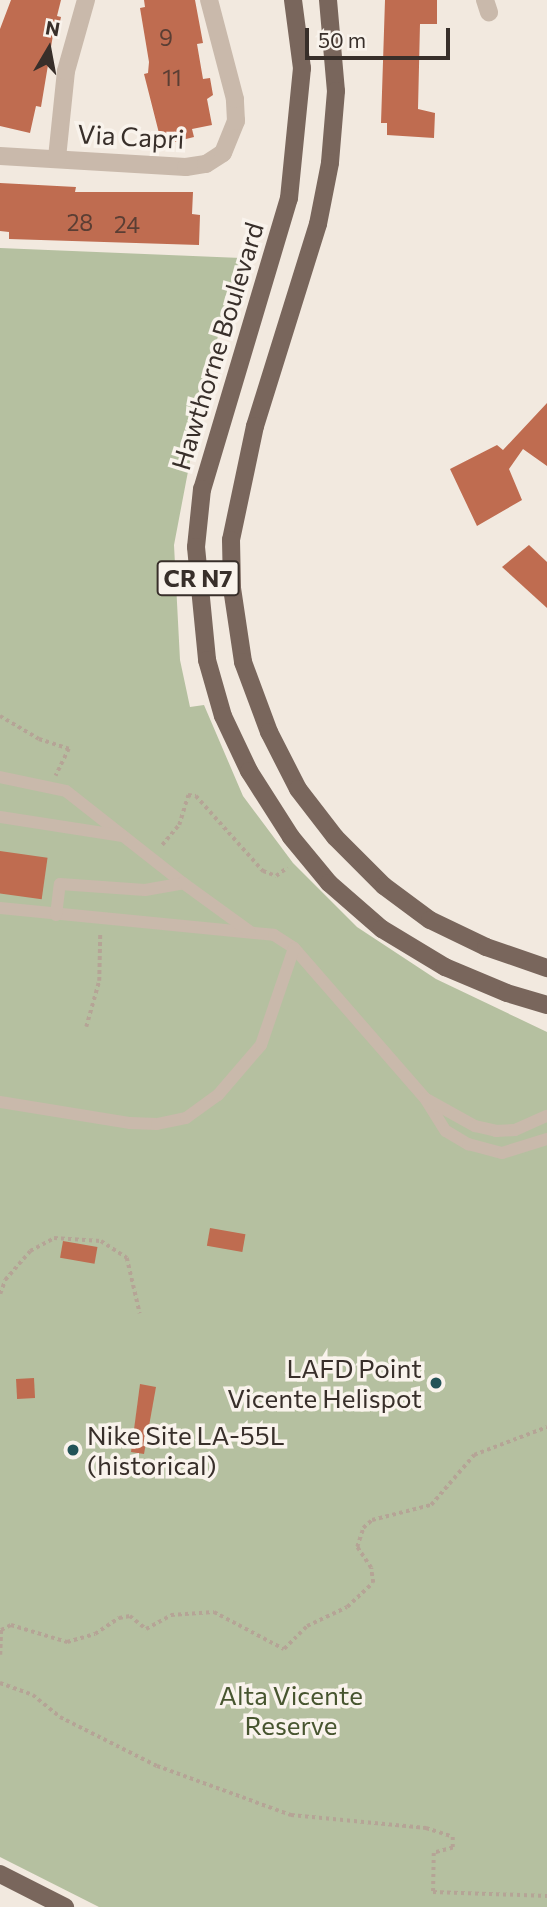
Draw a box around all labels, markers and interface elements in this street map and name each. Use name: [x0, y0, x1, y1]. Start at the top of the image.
north arrow: [14, 14, 84, 84]
scale bar: [309, 14, 454, 58]
text: N: [44, 15, 62, 40]
house number: 9: [159, 23, 173, 51]
text: 50 m: [318, 27, 366, 52]
house number: 11: [162, 63, 182, 91]
street label: Via Capri: [77, 118, 185, 154]
house number: 28: [67, 208, 93, 236]
house number: 24: [114, 210, 140, 238]
street label: Hawthorne Boulevard: [164, 218, 270, 474]
road number: CR N7: [156, 558, 240, 598]
place label: LAFD Point Vicente Helispot: [227, 1352, 422, 1414]
marker: LAFD Point Vicente Helispot: [428, 1375, 444, 1391]
place label: Nike Site LA-55L (historical): [87, 1419, 285, 1480]
marker: Nike Site LA-55L (historical): [65, 1442, 81, 1458]
park label: Alta Vicente Reserve: [219, 1679, 363, 1740]

